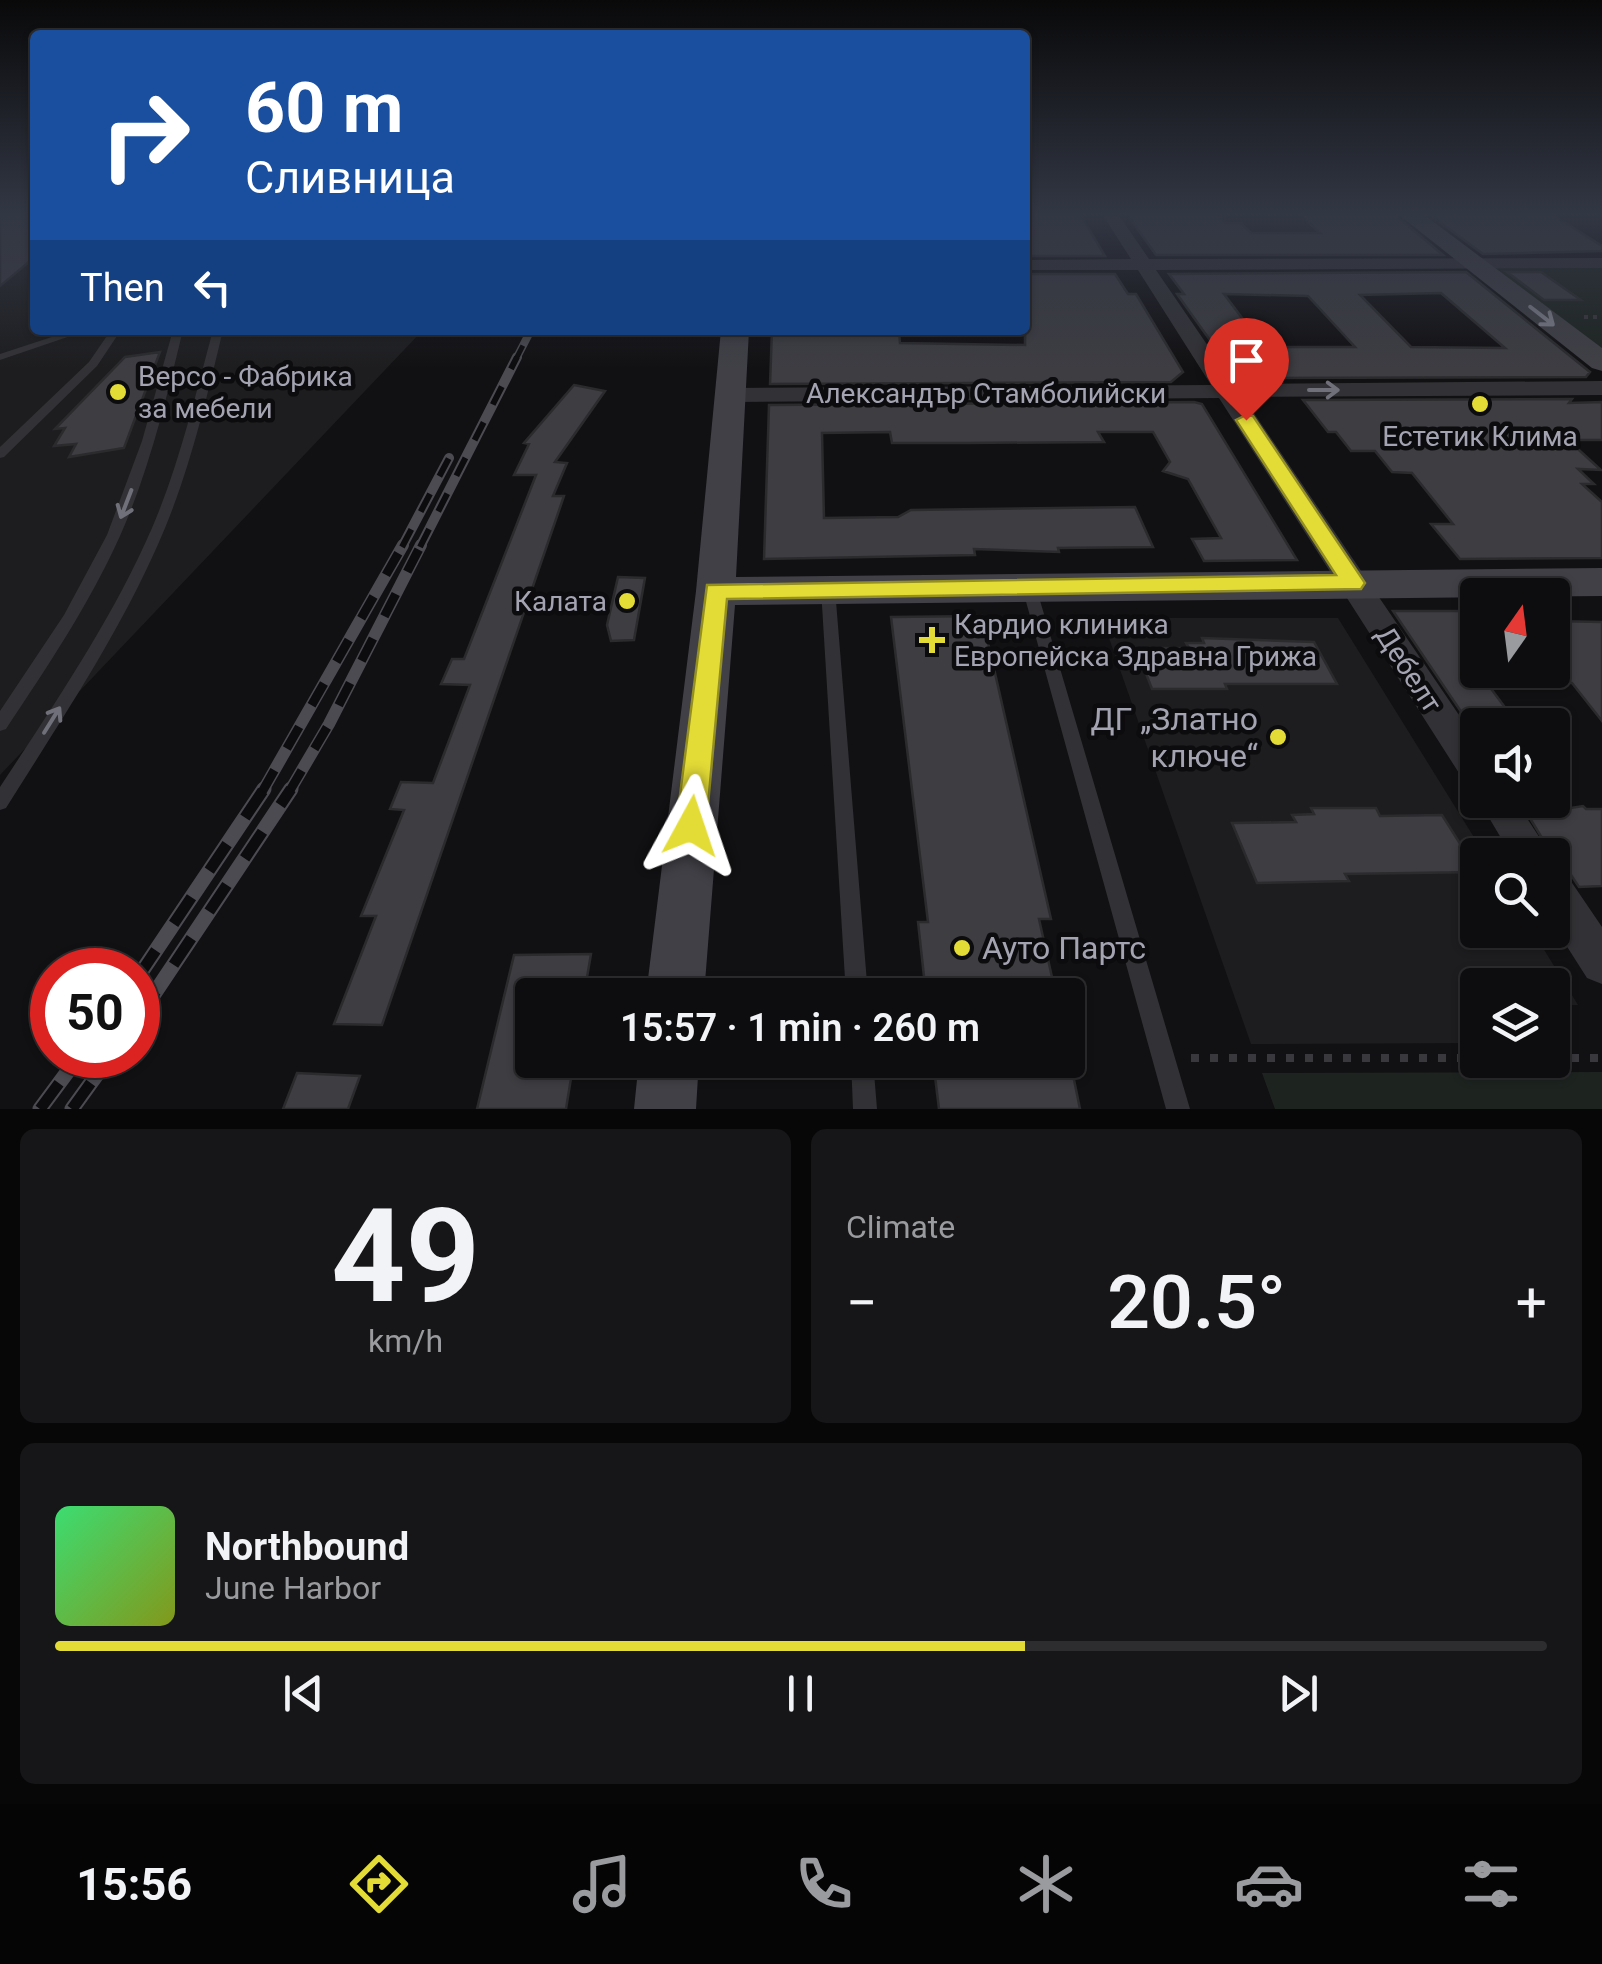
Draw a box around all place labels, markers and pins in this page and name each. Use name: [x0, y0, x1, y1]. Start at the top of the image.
pin: [1204, 318, 1289, 421]
place label: Версо - Фабрика за мебели: [138, 360, 353, 425]
marker: Версо - Фабрика за мебели: [107, 381, 129, 403]
marker: Естетик Клима: [1469, 393, 1491, 415]
place label: Естетик Клима: [1382, 420, 1578, 453]
place label: Калата: [514, 585, 607, 618]
marker: Калата: [616, 590, 638, 612]
place label: Кардио клиника Европейска Здравна Грижа: [954, 608, 1317, 673]
marker: Кардио клиника Европейска Здравна Грижа: [919, 627, 945, 653]
place label: ДГ „Златно ключе“: [1090, 700, 1258, 775]
marker: ДГ „Златно ключе“: [1267, 726, 1289, 748]
place label: Ауто Партс: [982, 929, 1146, 967]
marker: Ауто Партс: [951, 937, 973, 959]

